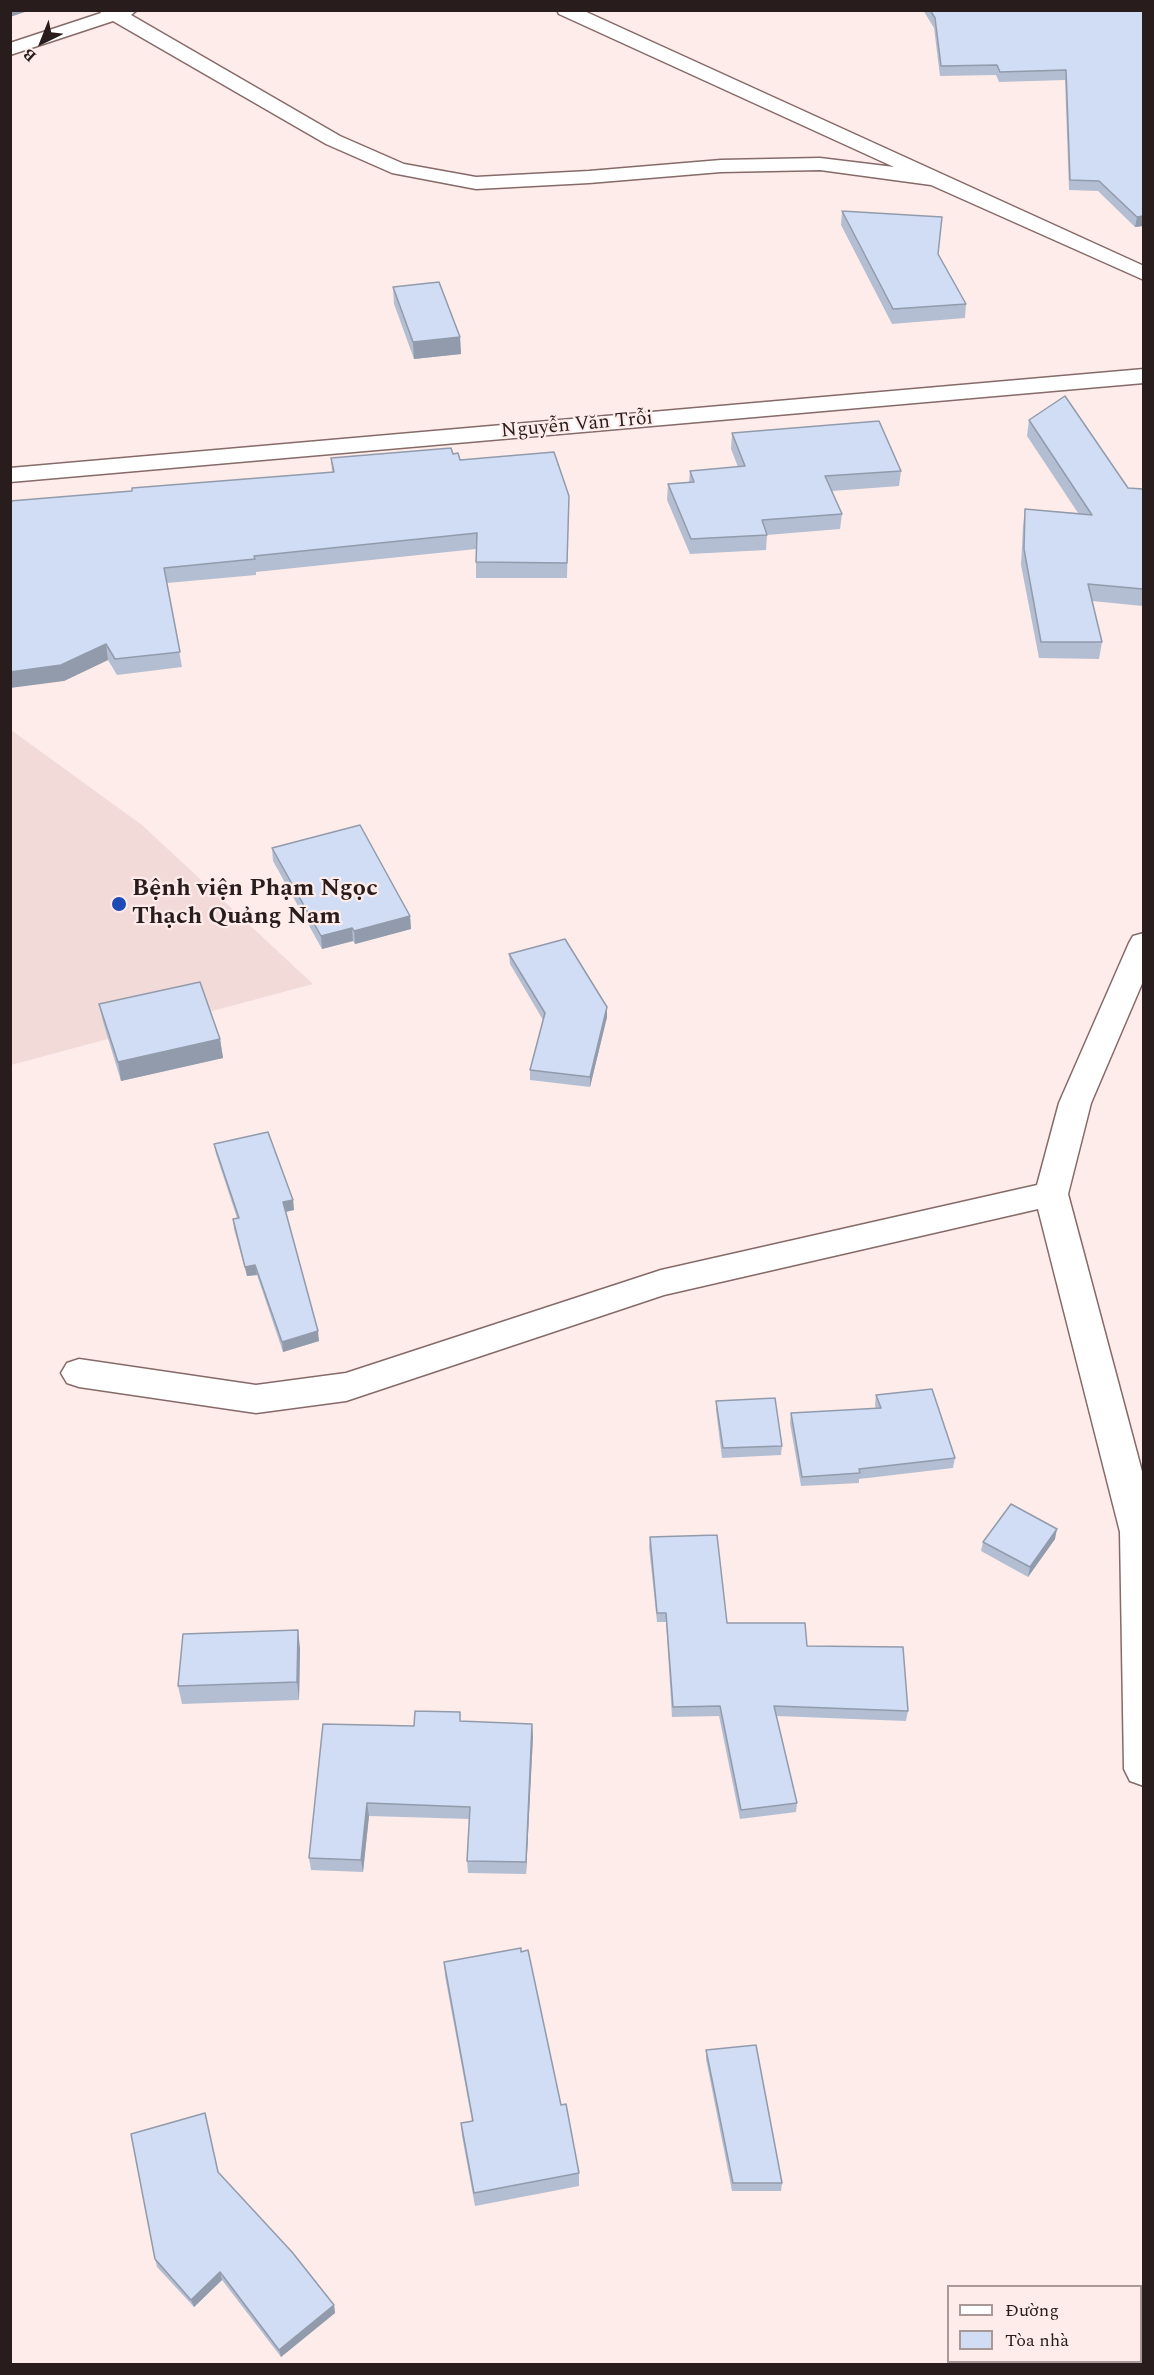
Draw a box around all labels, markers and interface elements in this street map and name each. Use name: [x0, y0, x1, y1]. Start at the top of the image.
north arrow: [12, 12, 72, 72]
text: B: [17, 43, 42, 68]
street label: Nguyễn Văn Trỗi: [500, 407, 654, 445]
place label: Bệnh viện Phạm Ngọc Thạch Quảng Nam: [132, 876, 378, 932]
marker: Bệnh viện Phạm Ngọc Thạch Quảng Nam: [110, 895, 128, 913]
legend: [947, 2285, 1142, 2363]
text: Đường: [1005, 2297, 1059, 2324]
text: Tòa nhà: [1005, 2327, 1069, 2354]

